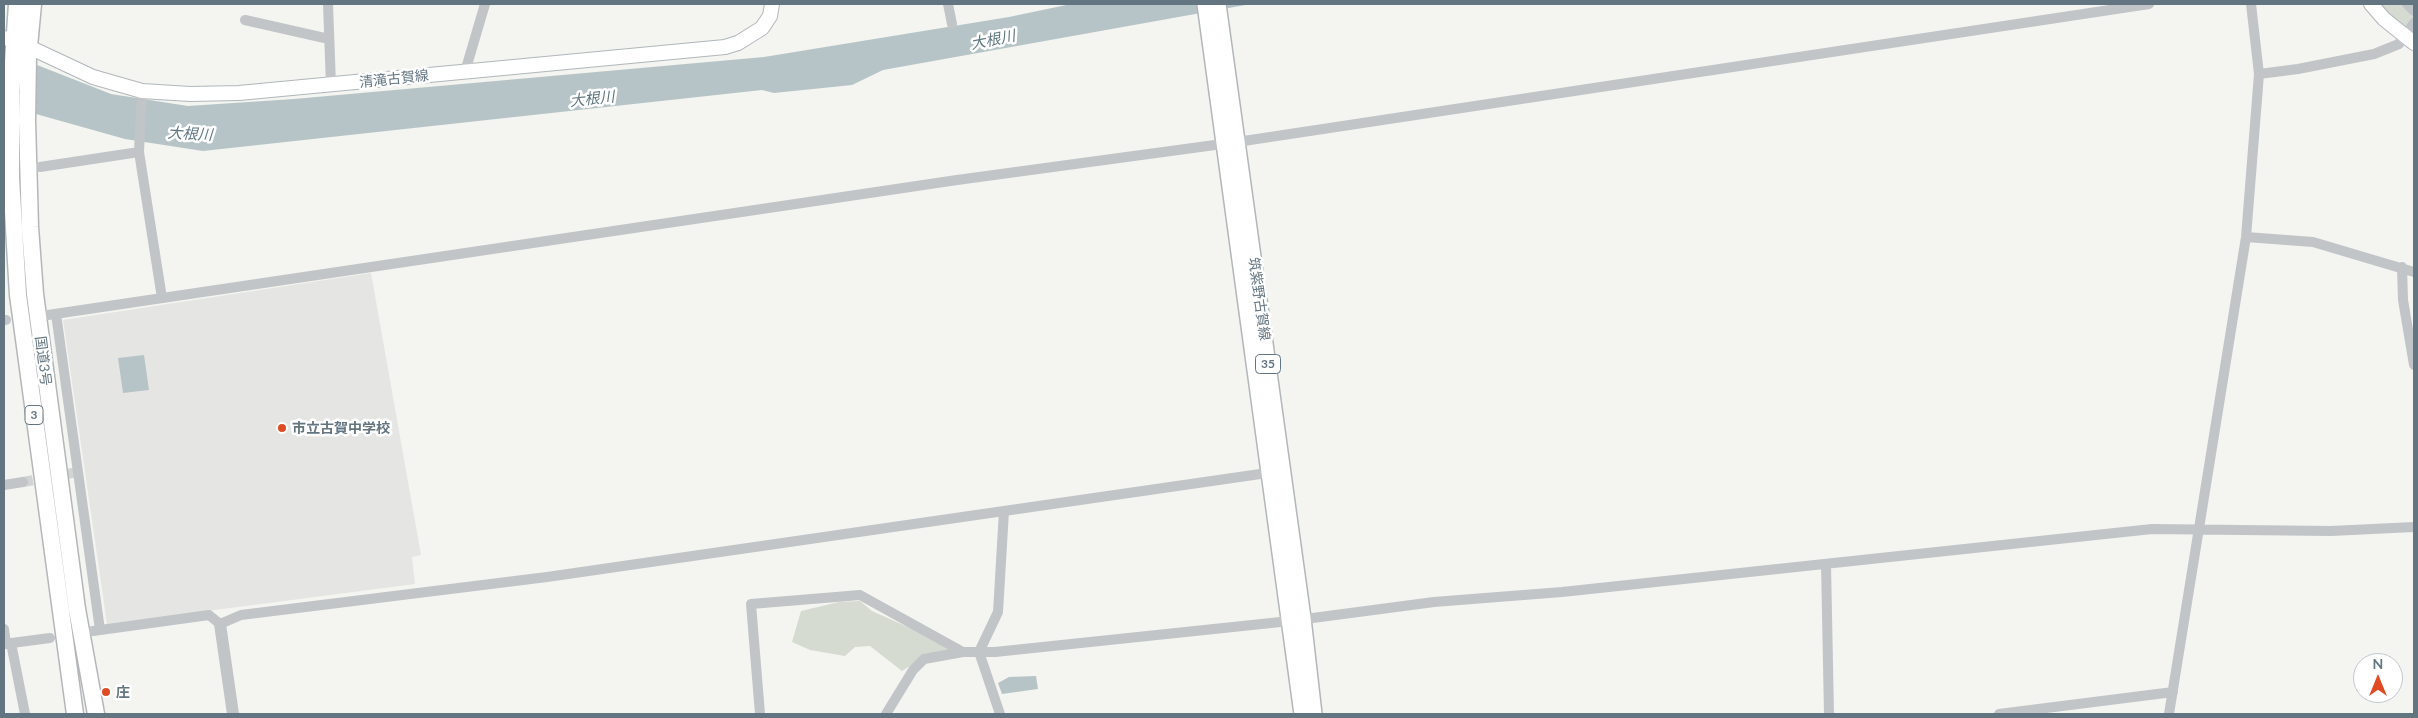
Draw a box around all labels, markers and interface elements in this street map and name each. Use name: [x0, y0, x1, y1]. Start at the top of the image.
water label: 大根川: [969, 27, 1017, 53]
street label: 清滝古賀線: [358, 67, 430, 91]
water label: 大根川: [569, 88, 615, 110]
water label: 大根川: [167, 124, 213, 144]
street label: 筑紫野古賀線: [1245, 256, 1273, 342]
street label: 国道3号: [32, 335, 54, 387]
road number: 35: [1256, 354, 1280, 374]
road number: 3: [25, 406, 43, 424]
place label: 市立古賀中学校: [292, 420, 390, 436]
marker: 市立古賀中学校: [276, 422, 288, 434]
north arrow: [2353, 653, 2403, 703]
text: N: [2373, 655, 2383, 672]
place label: 庄: [116, 684, 130, 700]
marker: 庄: [100, 686, 112, 698]

